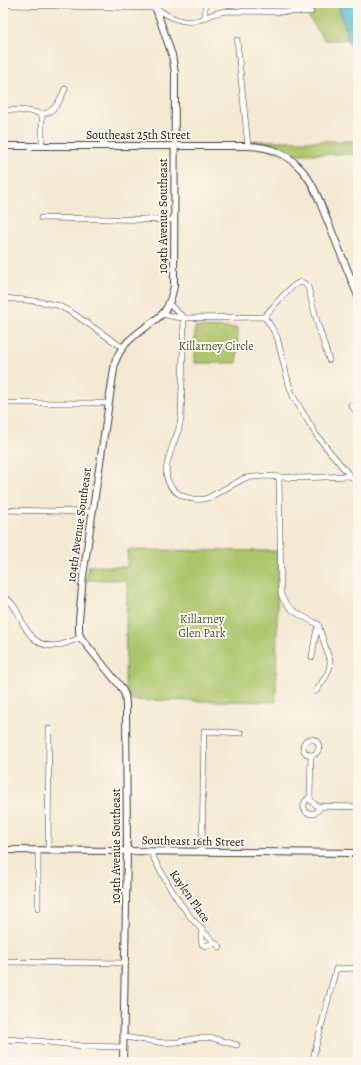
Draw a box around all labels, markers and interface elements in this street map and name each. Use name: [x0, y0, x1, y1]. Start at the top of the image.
street label: Southeast 25th Street: [86, 127, 190, 143]
street label: 104th Avenue Southeast: [155, 158, 171, 274]
park label: Killarney Circle: [178, 338, 254, 354]
street label: 104th Avenue Southeast: [63, 467, 95, 583]
park label: Killarney Glen Park: [178, 611, 226, 641]
street label: 104th Avenue Southeast: [108, 788, 124, 904]
street label: Southeast 16th Street: [141, 832, 245, 850]
street label: Kaylen Place: [166, 867, 214, 925]

